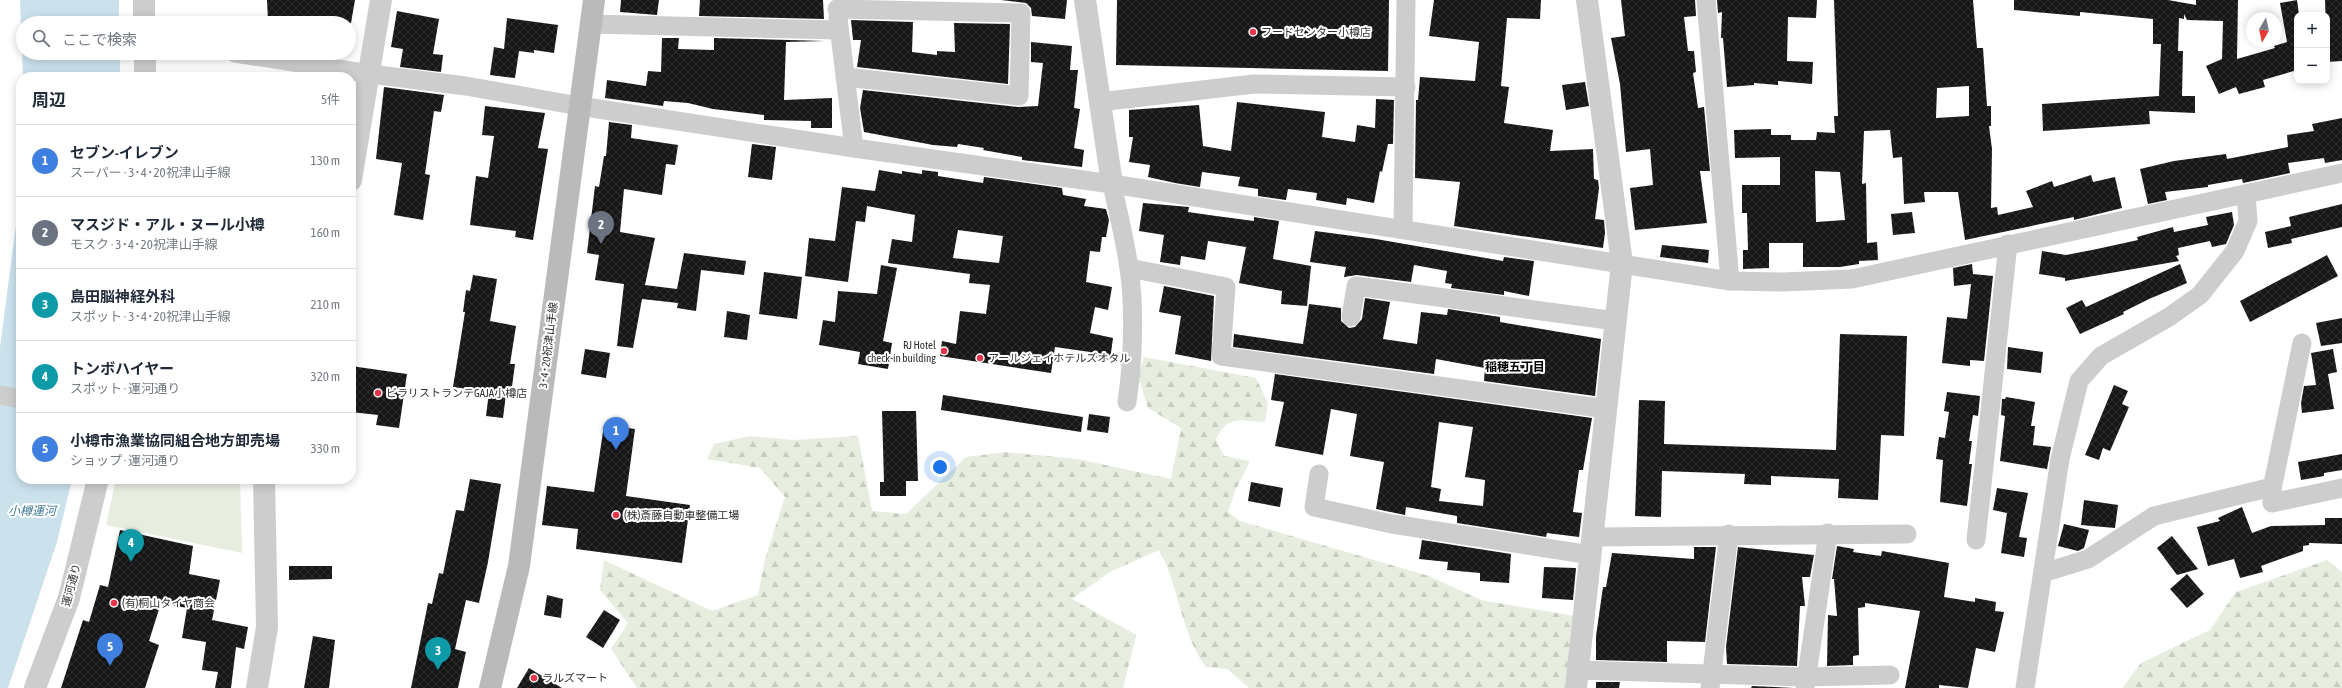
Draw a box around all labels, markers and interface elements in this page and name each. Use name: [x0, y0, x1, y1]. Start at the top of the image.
north arrow: [2246, 12, 2282, 48]
map controls: [2294, 12, 2330, 84]
button: +: [2294, 12, 2330, 48]
search box: [16, 16, 356, 60]
place label: フードセンター小樽店: [1261, 26, 1371, 38]
icon: search: [30, 27, 52, 49]
marker: フードセンター小樽店: [1248, 27, 1258, 37]
text: ここで検索: [62, 31, 137, 48]
button: −: [2294, 48, 2330, 84]
text: 周辺: [32, 90, 66, 110]
text: 5件: [321, 92, 340, 107]
text: セブン-イレブン: [70, 144, 179, 161]
text: 1: [42, 153, 48, 168]
text: 130 m: [311, 153, 340, 168]
text: スーパー · 3･4･20祝津山手線: [70, 165, 231, 180]
pin: 2: [588, 211, 614, 244]
text: マスジド・アル・ヌール小樽: [70, 216, 265, 233]
text: 2: [42, 225, 48, 240]
text: 160 m: [311, 225, 340, 240]
text: モスク · 3･4･20祝津山手線: [70, 237, 218, 252]
text: 島田脳神経外科: [70, 288, 175, 305]
text: 3: [42, 297, 48, 312]
text: 210 m: [311, 297, 340, 312]
street label: 3･4･20祝津山手線: [537, 301, 559, 389]
text: スポット · 3･4･20祝津山手線: [70, 309, 231, 324]
place label: RJ Hotel check-in building: [867, 339, 936, 364]
marker: RJ Hotel check-in building: [939, 346, 949, 356]
place label: アールジェイホテルズオタル: [988, 352, 1130, 364]
marker: アールジェイホテルズオタル: [975, 353, 985, 363]
text: トンボハイヤー: [70, 360, 174, 377]
district label: 稲穂五丁目: [1485, 360, 1545, 374]
text: 4: [42, 369, 48, 384]
text: 320 m: [311, 369, 340, 384]
text: スポット · 運河通り: [70, 381, 180, 396]
place label: ビラリストランテGAJA小樽店: [386, 387, 527, 399]
marker: ビラリストランテGAJA小樽店: [373, 388, 383, 398]
pin: 1: [603, 417, 629, 450]
text: 小樽市漁業協同組合地方卸売場: [70, 432, 280, 449]
text: 5: [42, 441, 48, 456]
text: 330 m: [311, 441, 340, 456]
text: ショップ · 運河通り: [70, 453, 180, 468]
your location: [930, 457, 950, 477]
water label: 小樽運河: [8, 504, 58, 518]
place label: (株)斎藤自動車整備工場: [624, 509, 739, 521]
marker: (株)斎藤自動車整備工場: [611, 510, 621, 520]
pin: 4: [118, 529, 144, 562]
street label: 運河通り: [60, 562, 82, 608]
place label: (有)桐山タイヤ商会: [122, 597, 215, 609]
marker: (有)桐山タイヤ商会: [109, 598, 119, 608]
pin: 5: [97, 633, 123, 666]
pin: 3: [425, 637, 451, 670]
place label: ラルズマート: [542, 672, 608, 684]
marker: ラルズマート: [529, 673, 539, 683]

